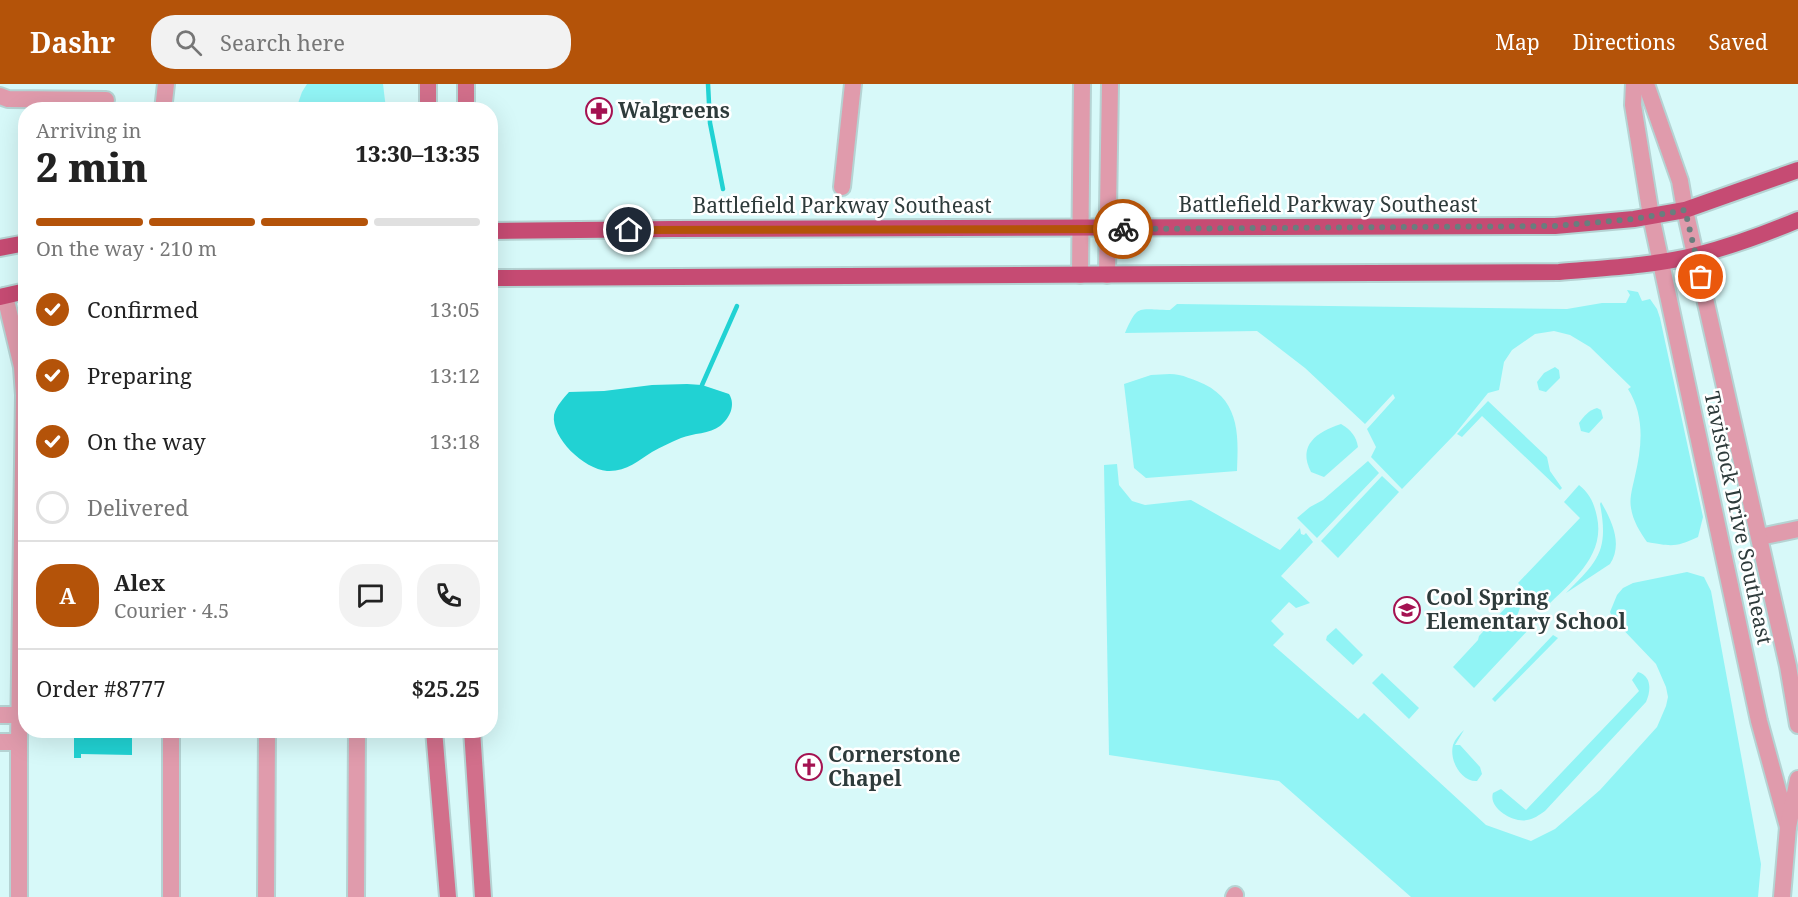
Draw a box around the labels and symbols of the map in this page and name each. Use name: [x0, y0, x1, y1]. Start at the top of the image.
pharmacy icon: Walgreens: [584, 96, 614, 126]
place label: Walgreens: [618, 96, 730, 124]
street label: Battlefield Parkway Southeast: [1178, 190, 1478, 218]
street label: Battlefield Parkway Southeast: [692, 191, 992, 219]
courier: [1093, 199, 1153, 259]
pin: [603, 204, 654, 255]
pin: [1675, 251, 1726, 302]
street label: Tavistock Drive Southeast: [1698, 389, 1780, 647]
place label: Cool Spring Elementary School: [1426, 583, 1627, 635]
school or university icon: Cool Spring Elementary School: [1392, 595, 1422, 625]
place label: Cornerstone Chapel: [828, 740, 960, 792]
church icon: Cornerstone Chapel: [794, 752, 824, 782]

